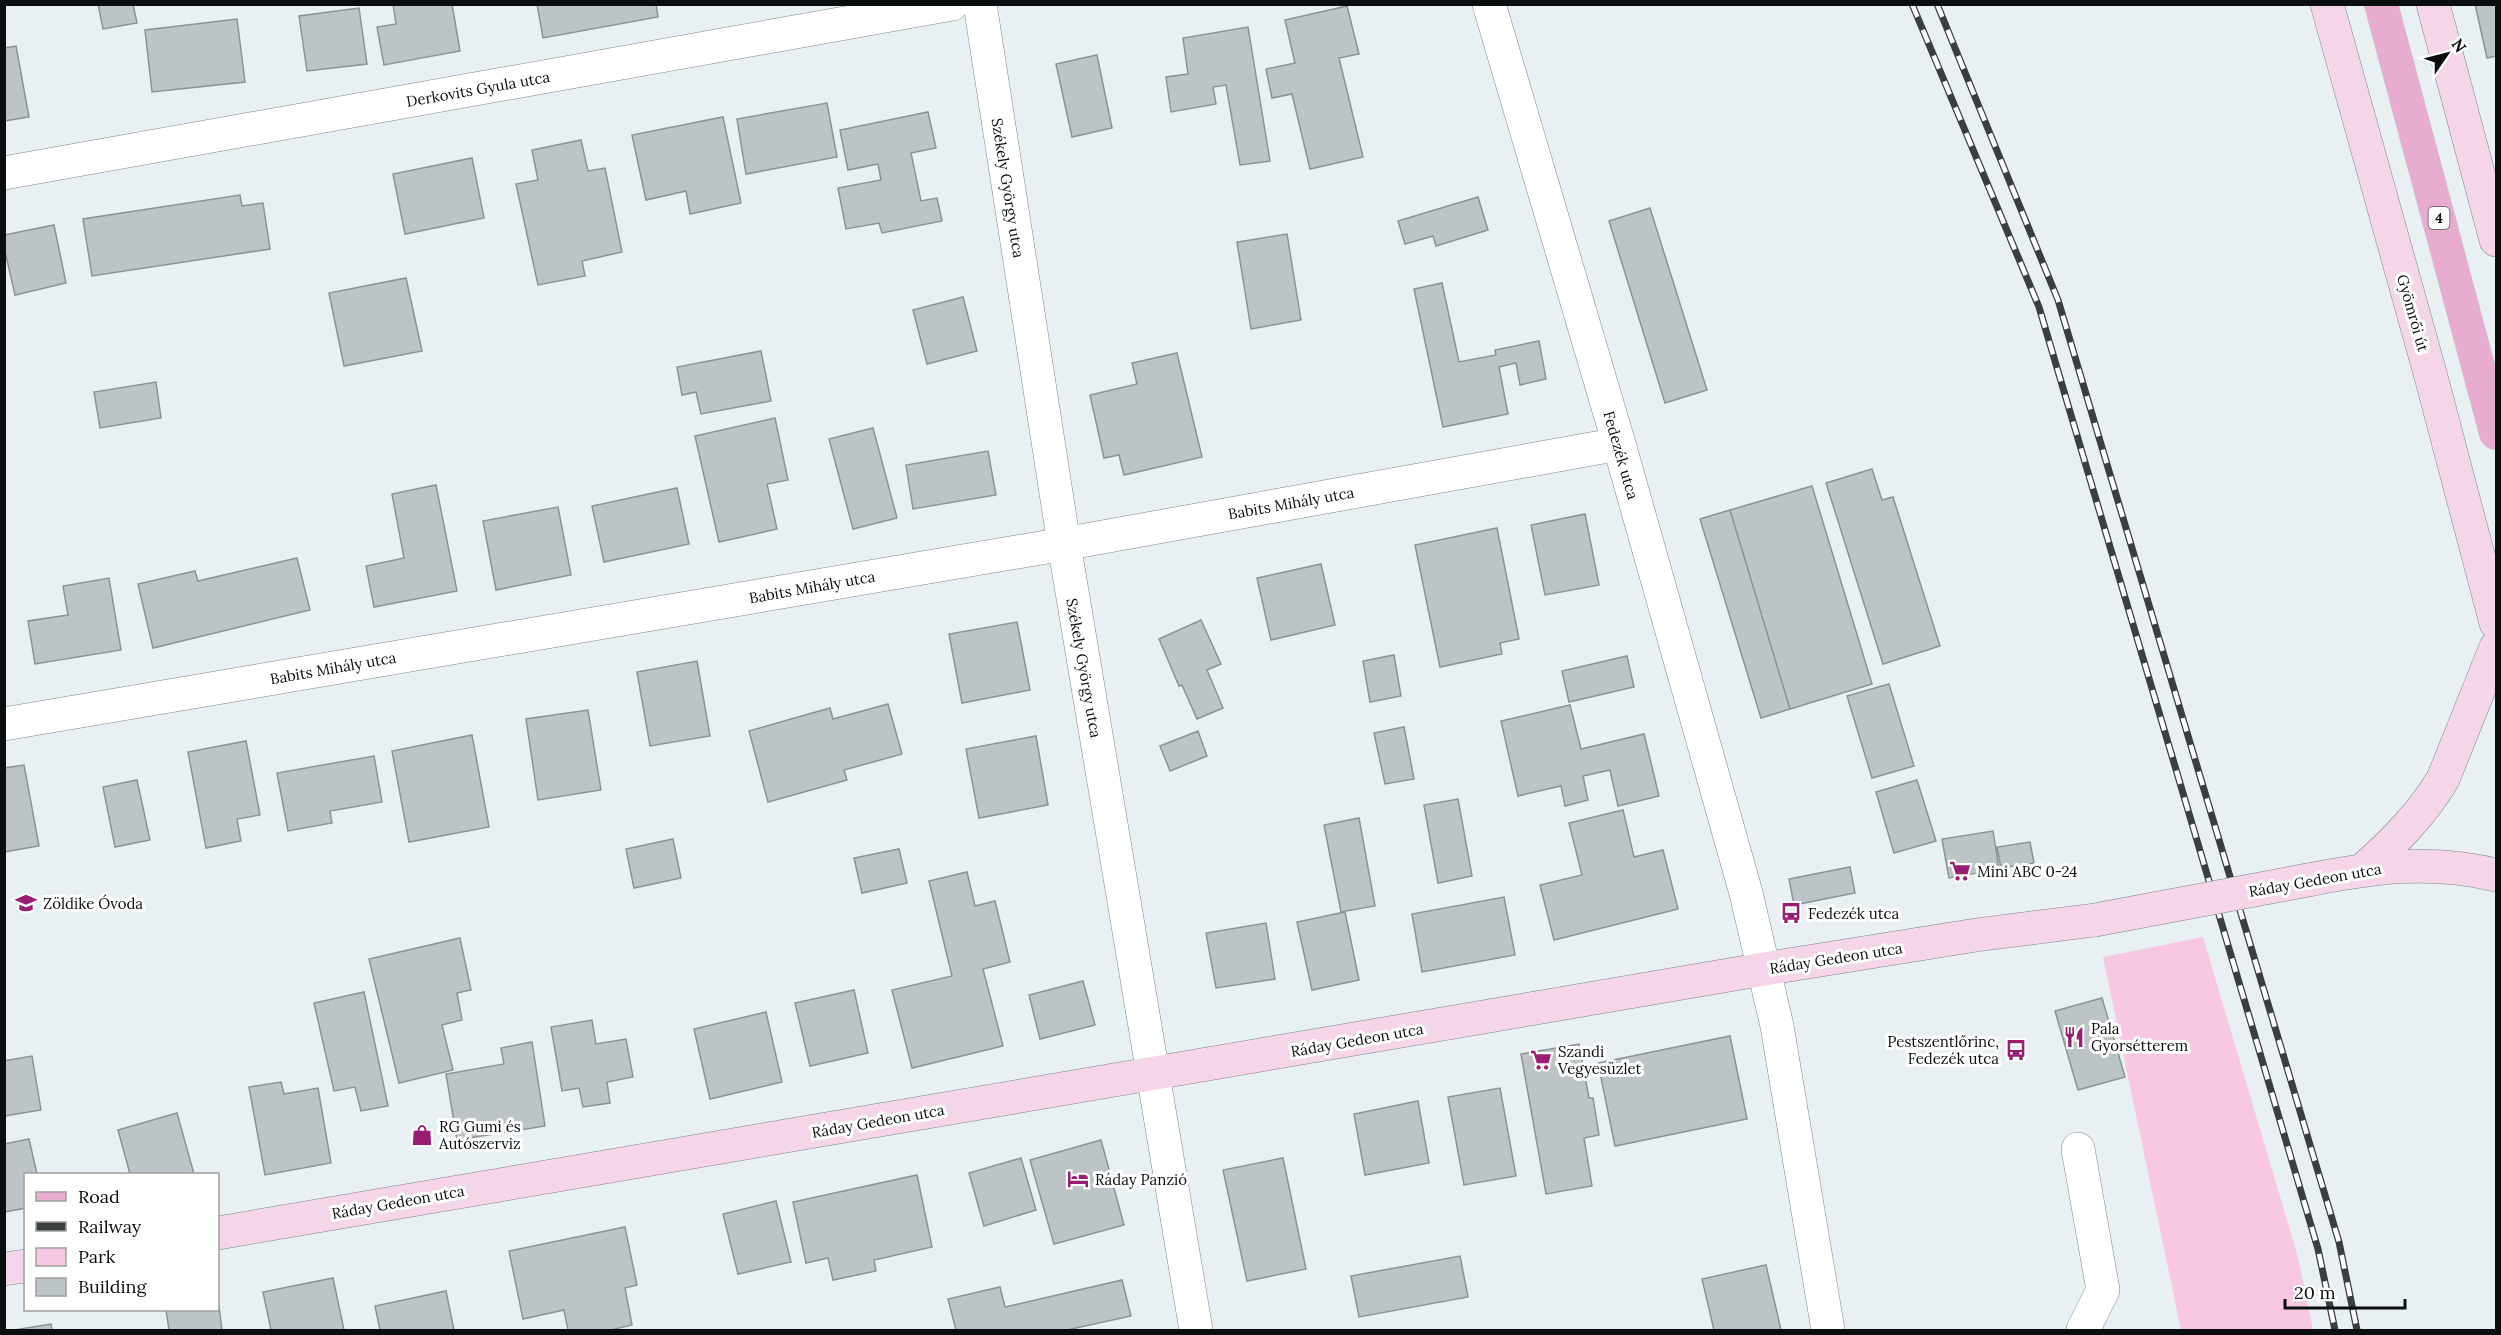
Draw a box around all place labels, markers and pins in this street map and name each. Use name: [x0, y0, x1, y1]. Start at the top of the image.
supermarket icon: Mini ABC 0-24: [1948, 859, 1972, 883]
place label: Mini ABC 0-24: [1977, 862, 2077, 881]
school or university icon: Zöldike Óvoda: [14, 891, 38, 915]
place label: Zöldike Óvoda: [43, 894, 143, 913]
bus stop icon: Fedezék utca: [1779, 901, 1803, 925]
place label: Fedezék utca: [1808, 904, 1900, 923]
place label: Pala Gyorsétterem: [2091, 1019, 2188, 1055]
restaurant icon: Pala Gyorsétterem: [2062, 1025, 2086, 1049]
place label: Pestszentlőrinc, Fedezék utca: [1887, 1032, 1999, 1068]
bus stop icon: Pestszentlőrinc, Fedezék utca: [2004, 1038, 2028, 1062]
place label: Szandi Vegyesüzlet: [1557, 1042, 1642, 1078]
supermarket icon: Szandi Vegyesüzlet: [1529, 1048, 1553, 1072]
place label: RG Gumi és Autószerviz: [438, 1117, 521, 1153]
shop icon: RG Gumi és Autószerviz: [410, 1123, 434, 1147]
hotel icon: Ráday Panzió: [1066, 1167, 1090, 1191]
place label: Ráday Panzió: [1095, 1170, 1187, 1189]

